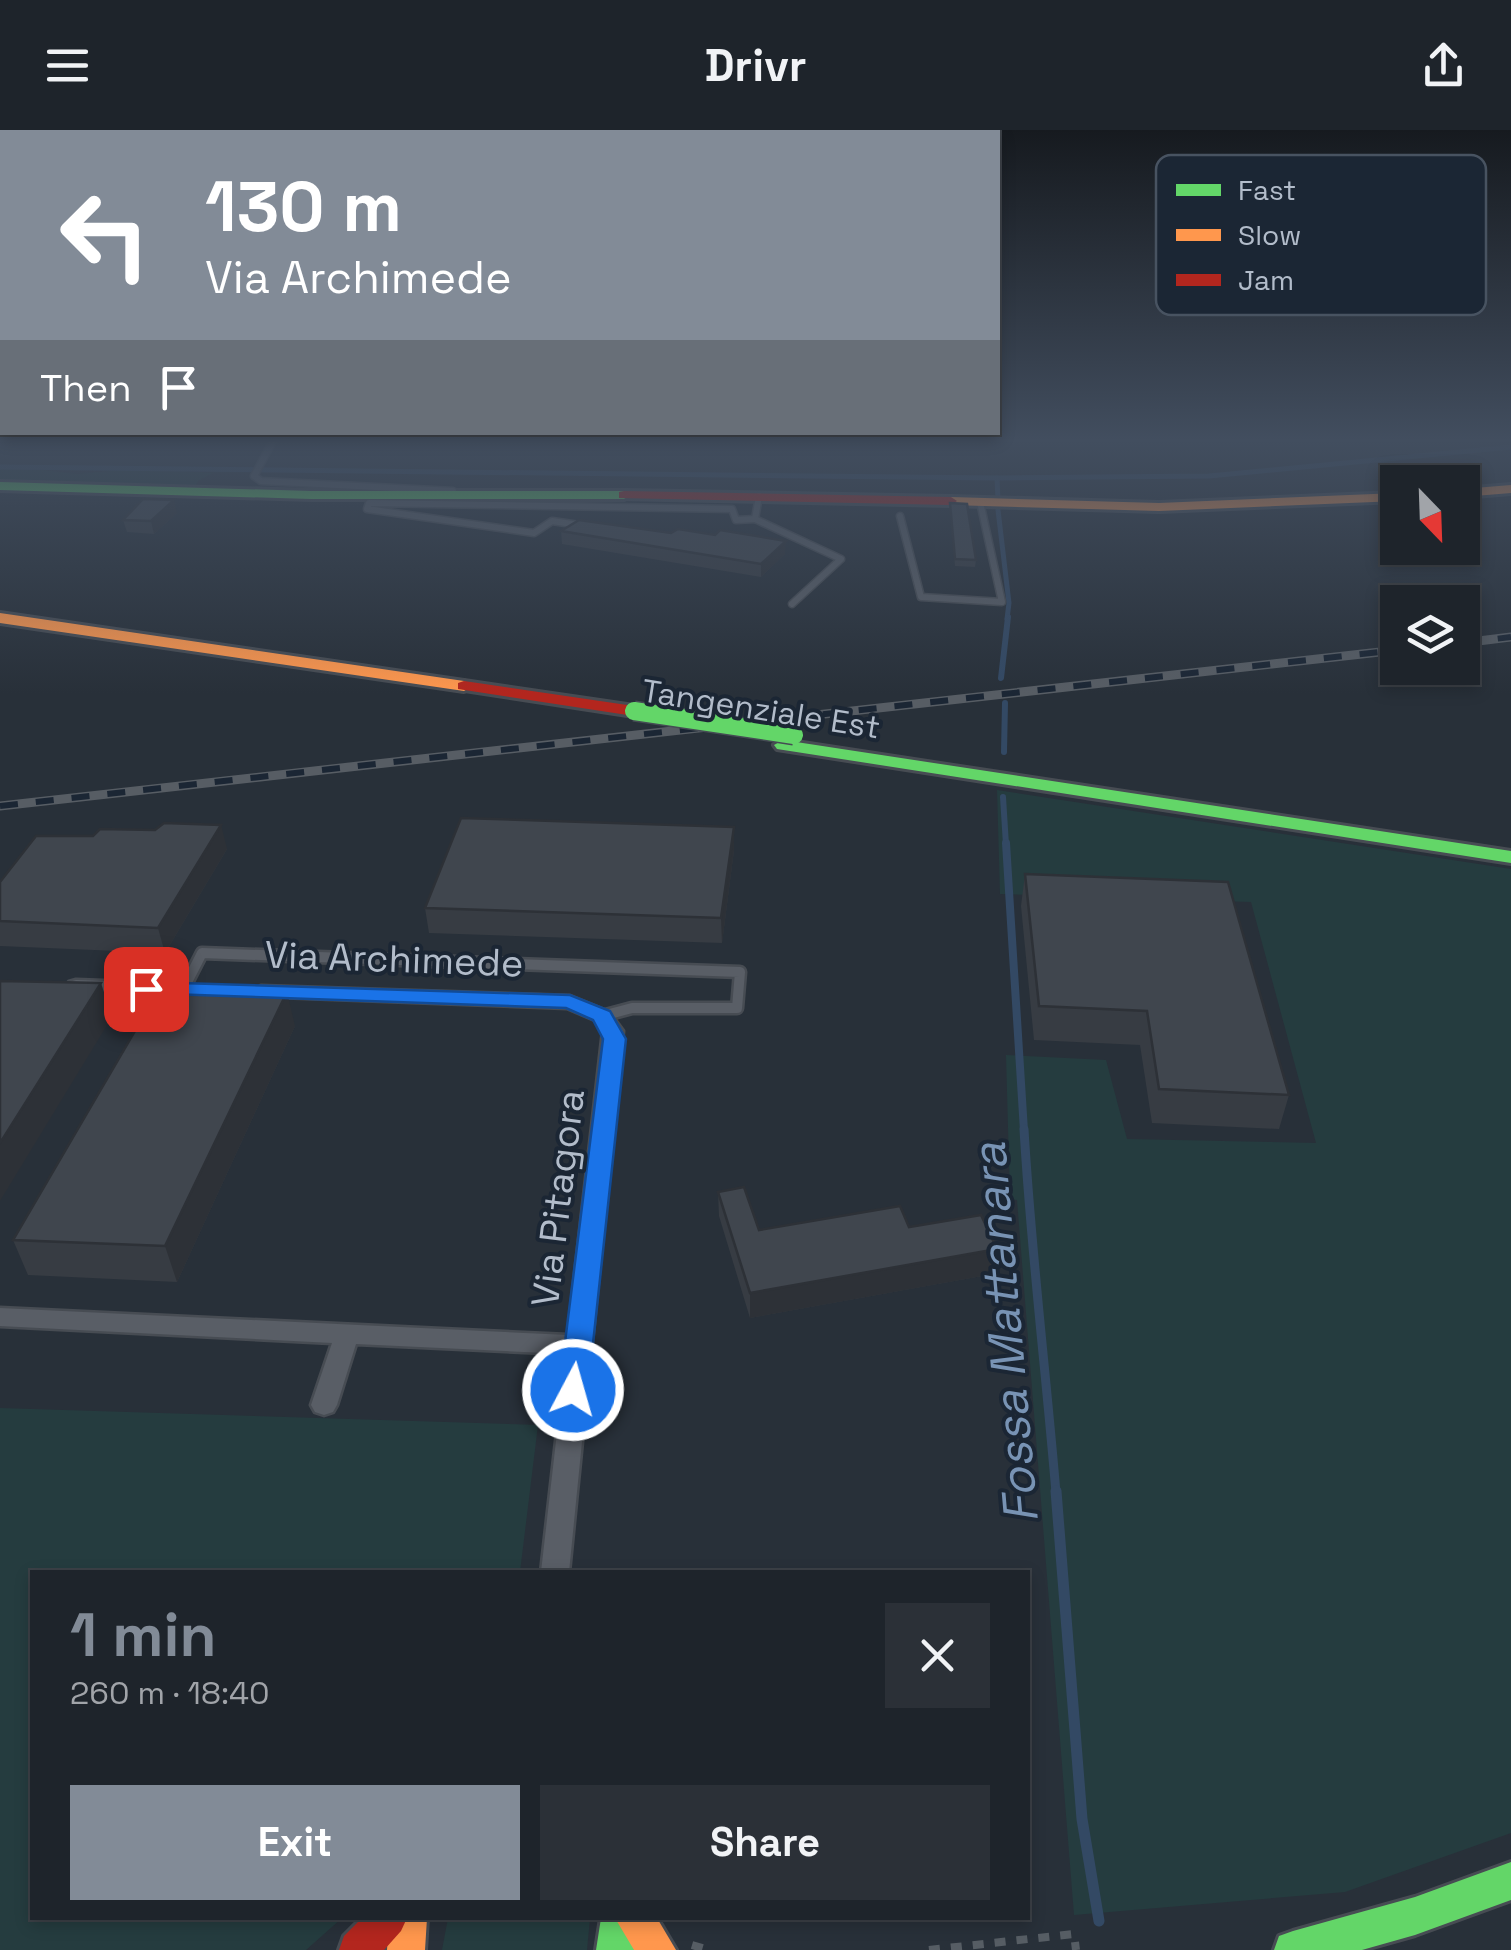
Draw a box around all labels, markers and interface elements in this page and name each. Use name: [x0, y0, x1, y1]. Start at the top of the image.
text: Drivr: [704, 37, 807, 94]
icon: menu: [40, 38, 95, 93]
icon: share: [1416, 38, 1471, 93]
legend: [1156, 155, 1486, 315]
text: 130 m: [205, 162, 402, 251]
icon: left: [40, 170, 170, 300]
text: Fast: [1238, 172, 1296, 208]
text: Slow: [1238, 217, 1301, 253]
text: Via Archimede: [205, 249, 512, 306]
text: Jam: [1238, 262, 1294, 298]
icon: arrive: [151, 360, 206, 415]
text: Then: [40, 364, 131, 412]
north arrow: [1380, 465, 1480, 565]
map controls: [1380, 465, 1480, 685]
button: layers: [1380, 585, 1480, 685]
street label: Tangenziale Est: [639, 670, 883, 748]
street label: Via Archimede: [264, 930, 524, 988]
pin: [104, 947, 189, 1032]
icon: arrive: [119, 962, 174, 1017]
street label: Via Pitagora: [521, 1087, 595, 1309]
water label: Fossa Mattanara: [958, 1140, 1052, 1526]
position arrow: [521, 1338, 625, 1442]
text: 1 min: [70, 1597, 217, 1674]
button: close: [885, 1603, 990, 1708]
text: 260 m · 18:40: [70, 1673, 270, 1713]
button: Exit: [70, 1785, 520, 1900]
button: Share: [540, 1785, 990, 1900]

